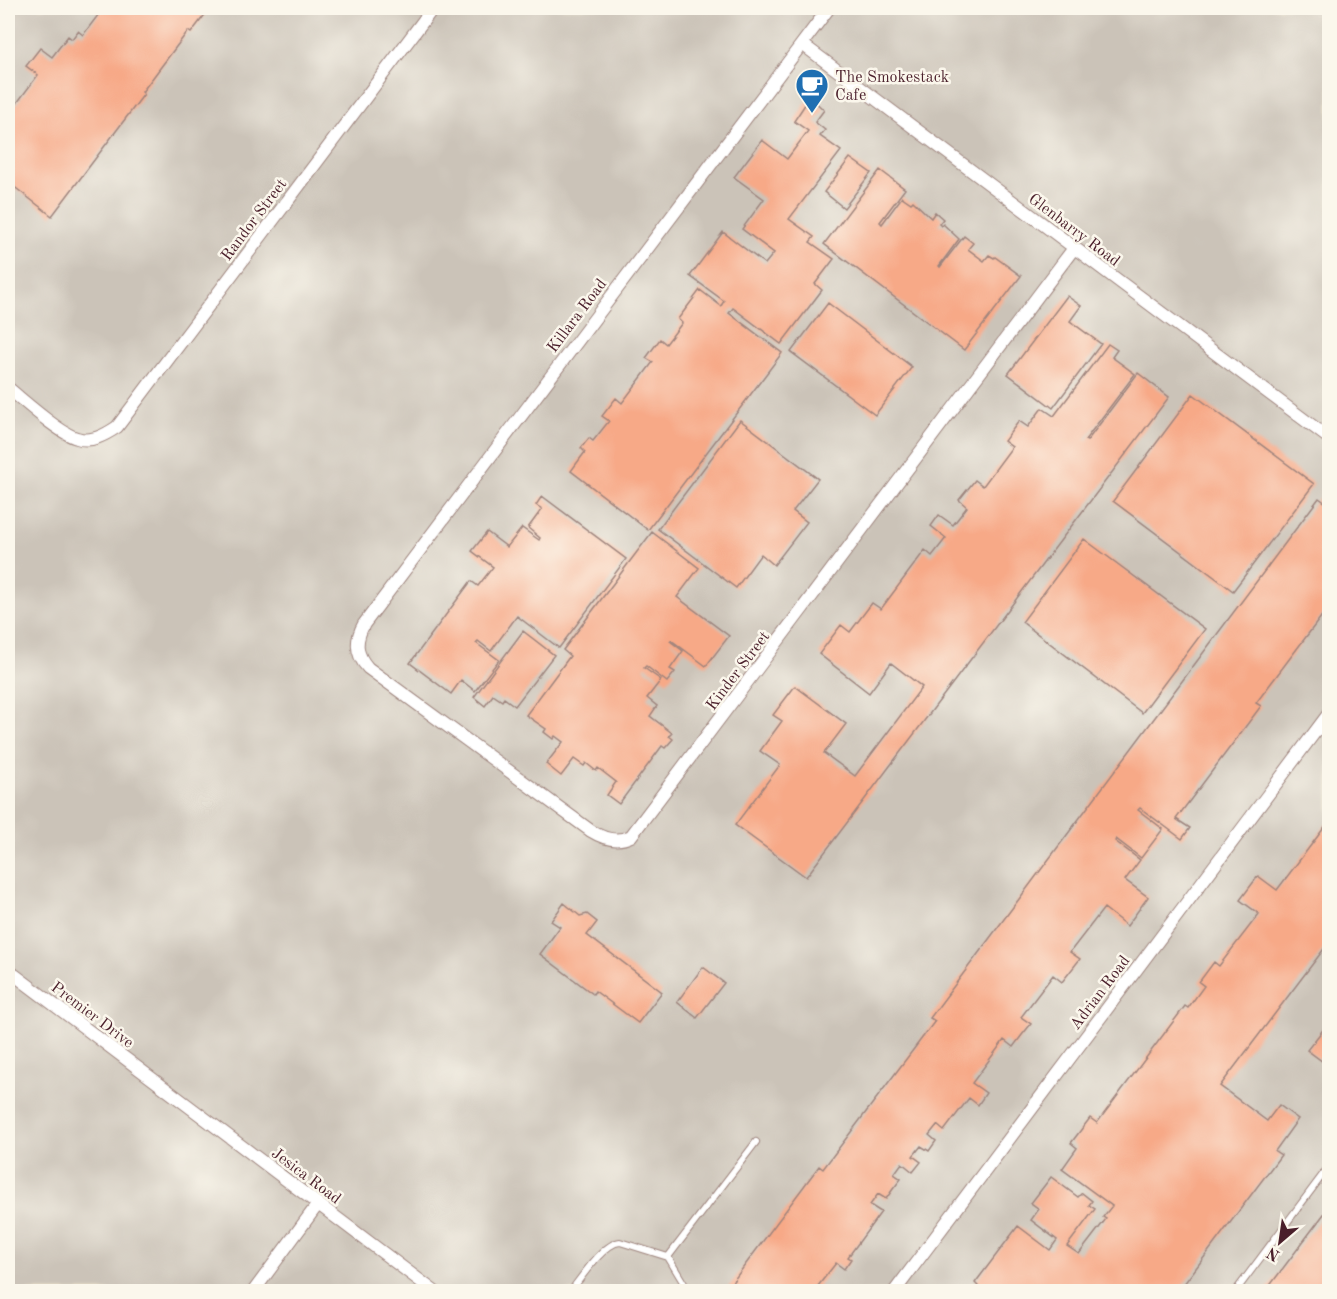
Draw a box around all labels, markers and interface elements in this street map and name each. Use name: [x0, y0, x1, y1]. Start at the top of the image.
cafe icon: The Smokestack Cafe: [794, 67, 830, 114]
place label: The Smokestack Cafe: [835, 70, 949, 104]
street label: Randor Street: [219, 176, 291, 264]
street label: Glenbarry Road: [1025, 191, 1122, 270]
street label: Killara Road: [545, 276, 610, 356]
street label: Kinder Street: [704, 628, 774, 714]
street label: Adrian Road: [1068, 953, 1134, 1033]
street label: Premier Drive: [48, 980, 136, 1052]
street label: Jesica Road: [268, 1145, 343, 1208]
north arrow: [1250, 1212, 1310, 1272]
text: N: [1264, 1243, 1283, 1263]

